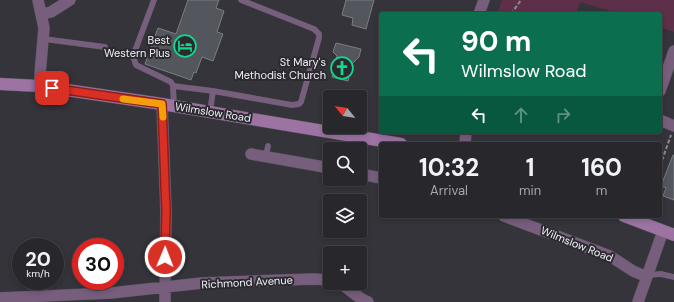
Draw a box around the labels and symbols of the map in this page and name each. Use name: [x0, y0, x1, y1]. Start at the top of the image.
place label: Best Western Plus: [104, 33, 170, 60]
hotel icon: Best Western Plus: [172, 33, 198, 59]
place label: St Mary's Methodist Church: [234, 55, 326, 82]
church icon: St Mary's Methodist Church: [329, 55, 355, 81]
pin: [35, 71, 69, 105]
north arrow: [323, 90, 367, 134]
street label: Wilmslow Road: [174, 99, 252, 125]
street label: Wilmslow Road: [539, 223, 615, 265]
position arrow: [144, 236, 186, 278]
speed limit sign: 30: [72, 238, 124, 290]
street label: Richmond Avenue: [201, 273, 293, 291]

